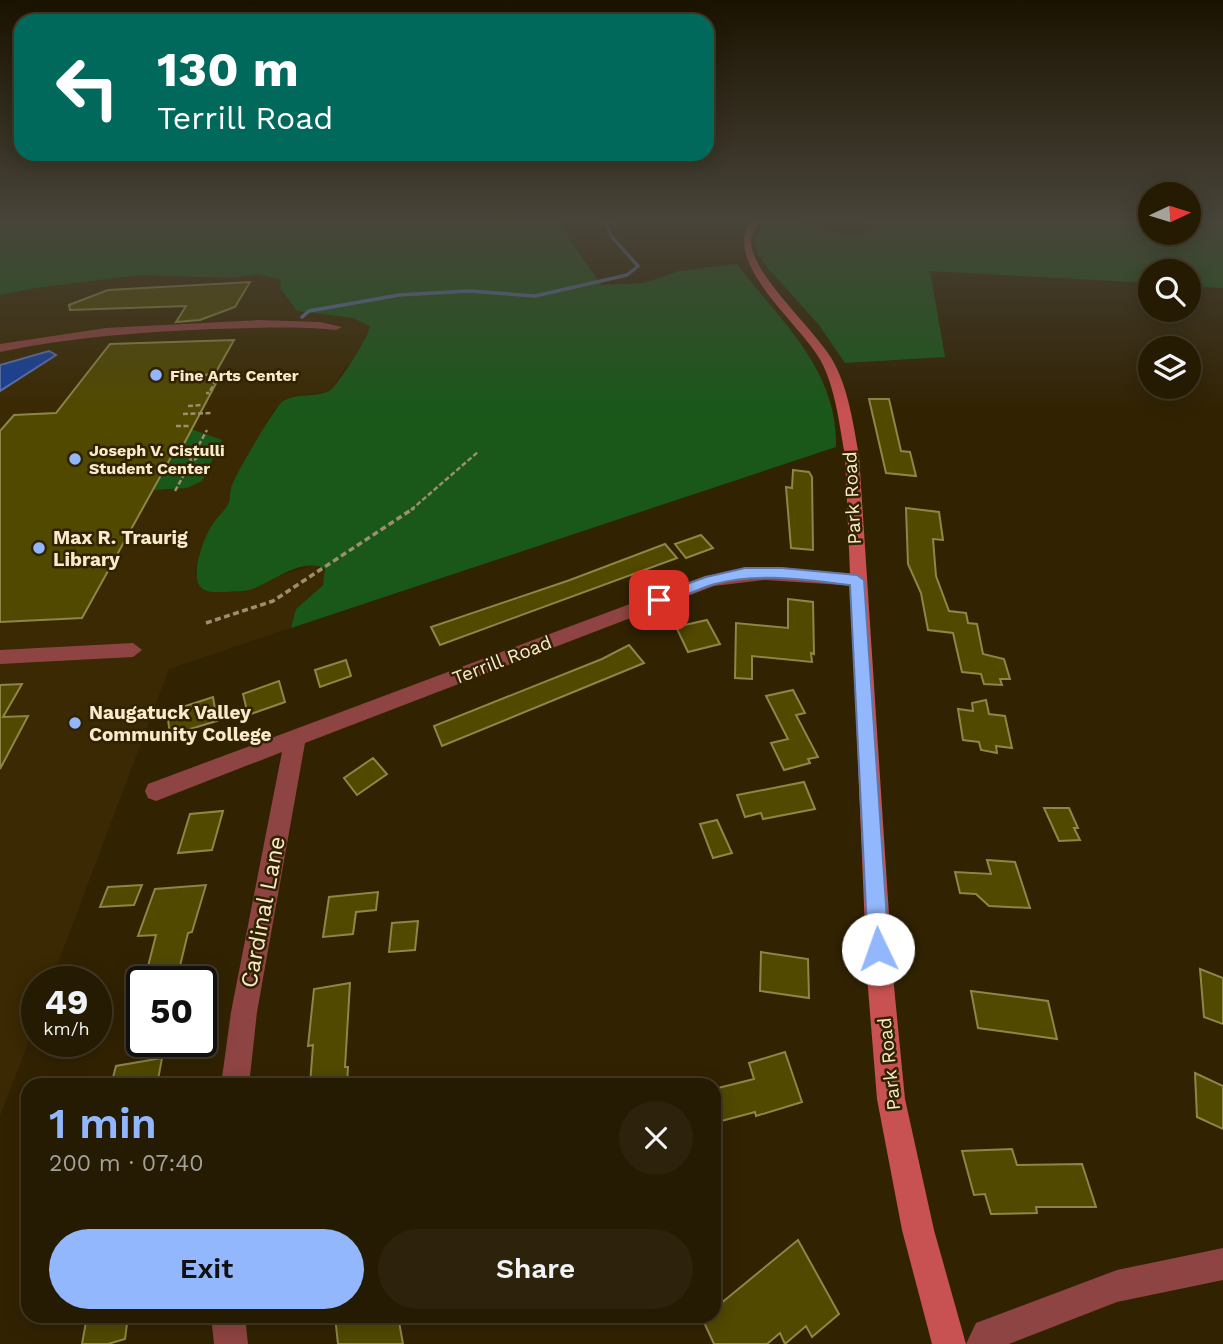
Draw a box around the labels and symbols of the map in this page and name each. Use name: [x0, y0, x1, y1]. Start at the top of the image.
north arrow: [1138, 182, 1200, 245]
place label: Fine Arts Center: [170, 366, 299, 385]
marker: Fine Arts Center: [148, 367, 164, 383]
place label: Joseph V. Cistulli Student Center: [89, 441, 225, 478]
marker: Joseph V. Cistulli Student Center: [67, 451, 83, 467]
street label: Park Road: [838, 451, 866, 545]
place label: Max R. Traurig Library: [53, 526, 188, 571]
marker: Max R. Traurig Library: [31, 540, 47, 556]
pin: [629, 570, 689, 630]
street label: Terrill Road: [449, 630, 555, 690]
place label: Naugatuck Valley Community College: [89, 701, 272, 746]
marker: Naugatuck Valley Community College: [67, 715, 83, 731]
street label: Cardinal Lane: [235, 834, 291, 990]
position arrow: [841, 912, 915, 986]
speed limit sign: 50: [126, 966, 217, 1057]
street label: Park Road: [873, 1016, 905, 1112]

